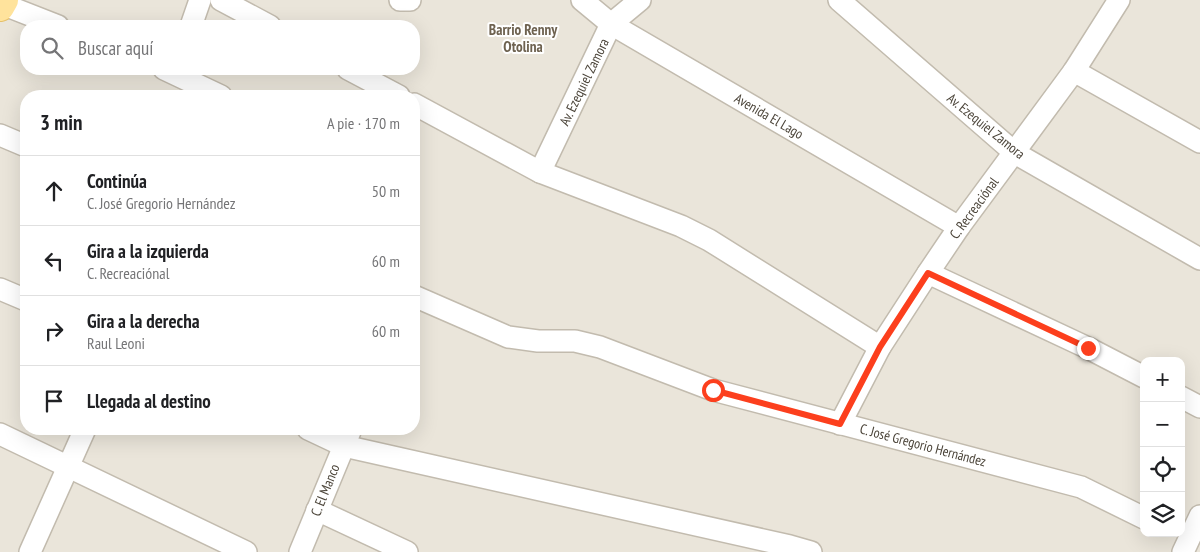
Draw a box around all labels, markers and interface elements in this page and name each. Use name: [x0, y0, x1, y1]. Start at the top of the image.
search box: [20, 20, 420, 75]
district label: Barrio Renny Otolina: [489, 20, 558, 56]
icon: search: [38, 34, 66, 62]
street label: Av. Ezequiel Zamora: [555, 35, 613, 129]
text: Buscar aquí: [78, 36, 153, 60]
street label: Avenida El Lago: [731, 89, 807, 143]
street label: Av. Ezequiel Zamora: [943, 89, 1029, 163]
text: 3 min: [40, 109, 82, 136]
text: A pie · 170 m: [327, 113, 400, 133]
text: Continúa: [87, 169, 147, 193]
street label: C. Recreaciónal: [946, 173, 1003, 242]
icon: ahead: [40, 177, 68, 205]
text: 50 m: [372, 181, 400, 201]
text: C. José Gregorio Hernández: [87, 193, 236, 213]
text: Gira a la izquierda: [87, 239, 209, 263]
icon: left: [40, 247, 68, 275]
text: 60 m: [372, 251, 400, 271]
text: C. Recreaciónal: [87, 263, 169, 283]
text: Gira a la derecha: [87, 309, 200, 333]
icon: right: [40, 317, 68, 345]
text: 60 m: [372, 321, 400, 341]
text: Raul Leoni: [87, 333, 145, 353]
route end: [1077, 337, 1100, 360]
map controls: [1140, 357, 1185, 537]
button: +: [1140, 357, 1185, 402]
route start: [702, 379, 725, 402]
icon: arrive: [40, 387, 68, 415]
text: Llegada al destino: [87, 389, 211, 413]
button: −: [1140, 402, 1185, 447]
street label: C. José Gregorio Hernández: [858, 419, 988, 471]
button: locate: [1140, 447, 1185, 492]
street label: C. El Manco: [306, 461, 344, 519]
button: layers: [1140, 492, 1185, 537]

